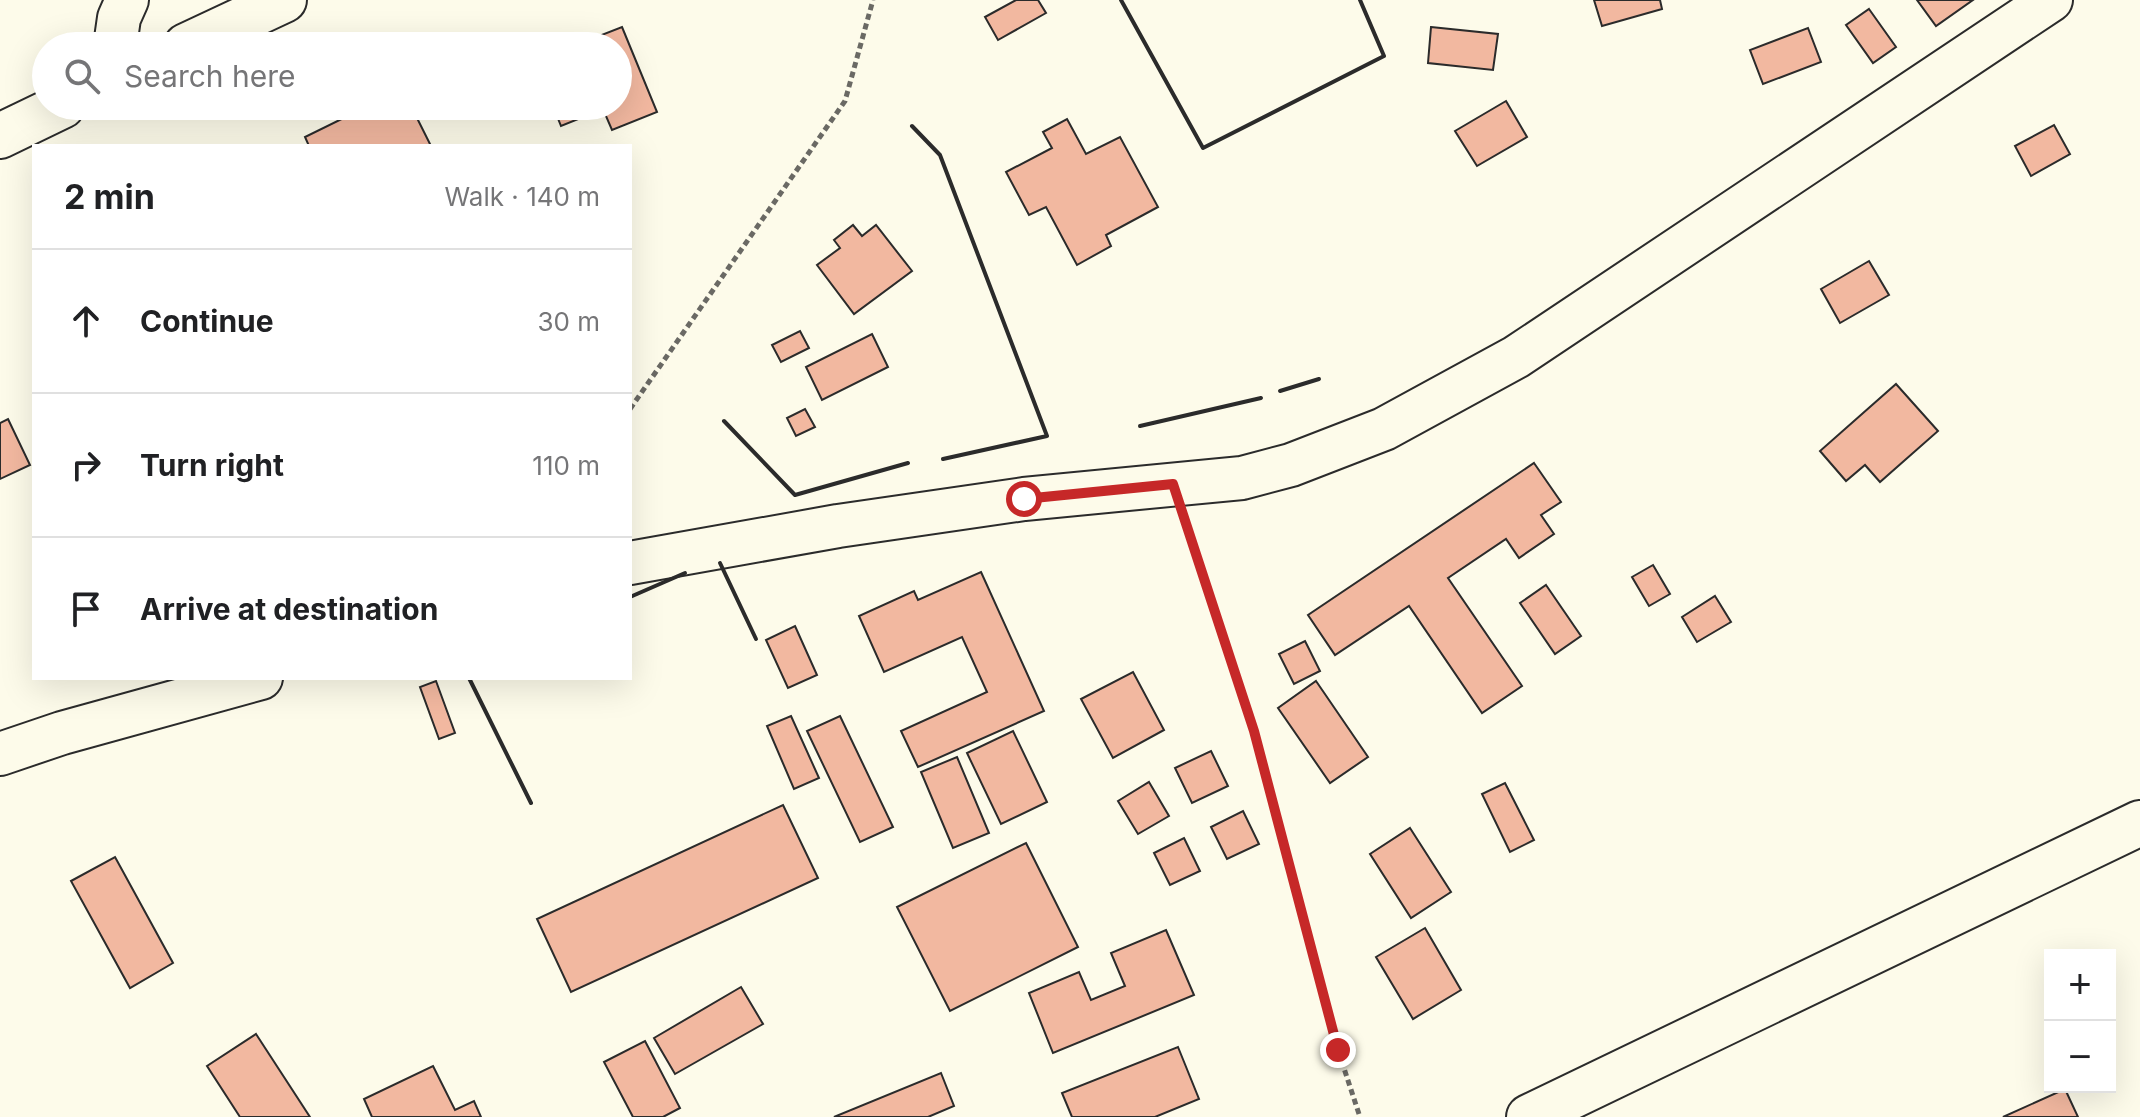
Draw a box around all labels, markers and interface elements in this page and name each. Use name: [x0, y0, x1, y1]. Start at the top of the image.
search box: [32, 32, 632, 120]
icon: search: [60, 54, 104, 98]
text: Search here: [124, 58, 296, 94]
text: 2 min: [64, 176, 155, 217]
text: Walk · 140 m: [445, 181, 600, 212]
icon: ahead: [64, 299, 108, 343]
text: Continue: [140, 303, 274, 339]
text: 30 m: [537, 306, 600, 337]
icon: right: [64, 443, 108, 487]
text: Turn right: [140, 447, 284, 483]
text: 110 m: [532, 450, 600, 481]
route start: [1006, 481, 1042, 517]
icon: arrive: [64, 587, 108, 631]
text: Arrive at destination: [140, 591, 438, 627]
map controls: [2044, 949, 2116, 1093]
button: +: [2044, 949, 2116, 1021]
button: −: [2044, 1021, 2116, 1093]
route end: [1320, 1032, 1356, 1068]

